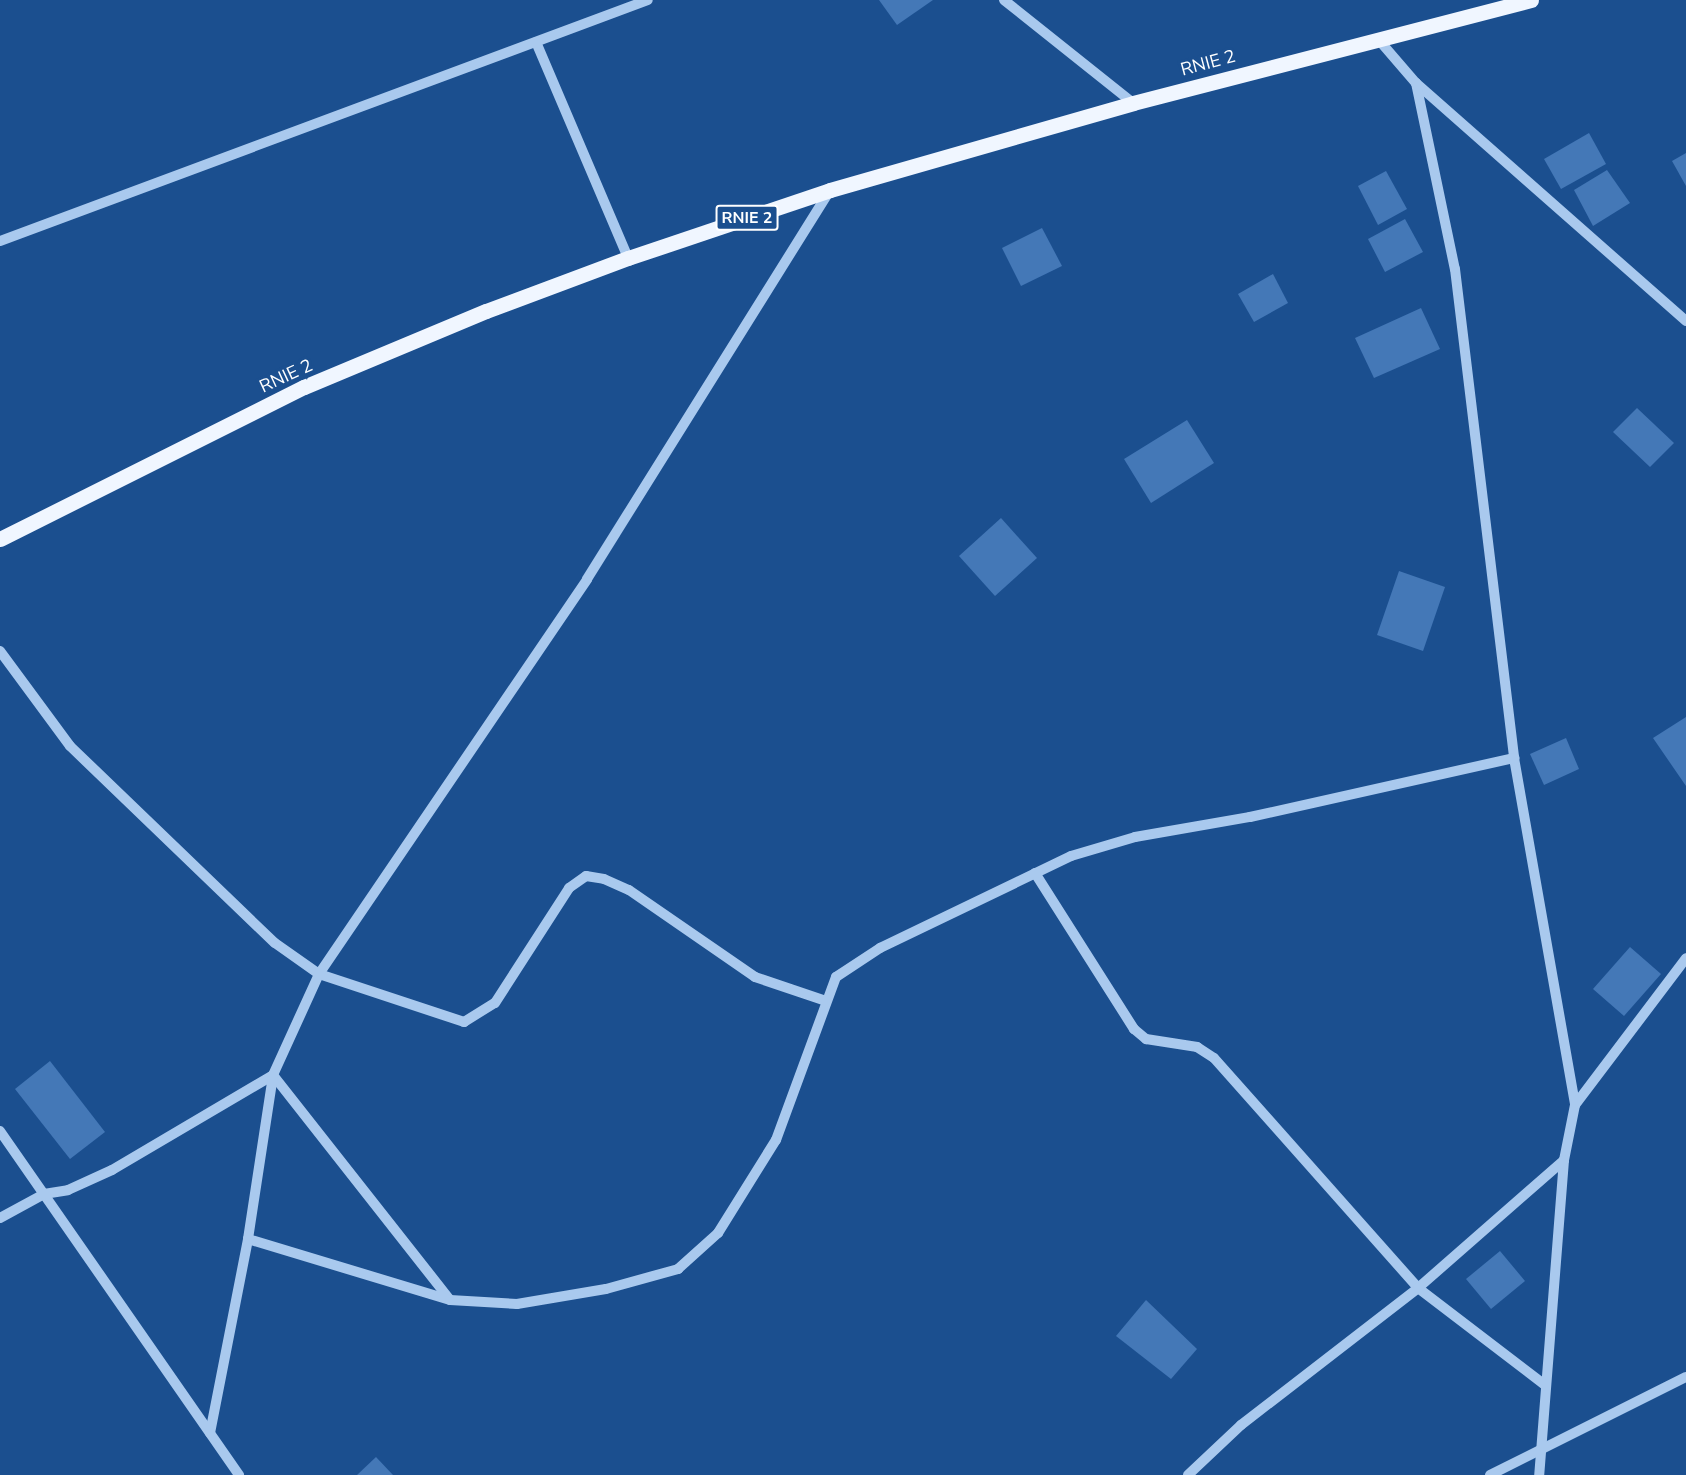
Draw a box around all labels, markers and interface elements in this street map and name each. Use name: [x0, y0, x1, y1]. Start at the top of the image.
street label: RNIE 2: [1178, 45, 1238, 81]
road number: RNIE 2: [716, 205, 778, 231]
street label: RNIE 2: [256, 354, 316, 398]

